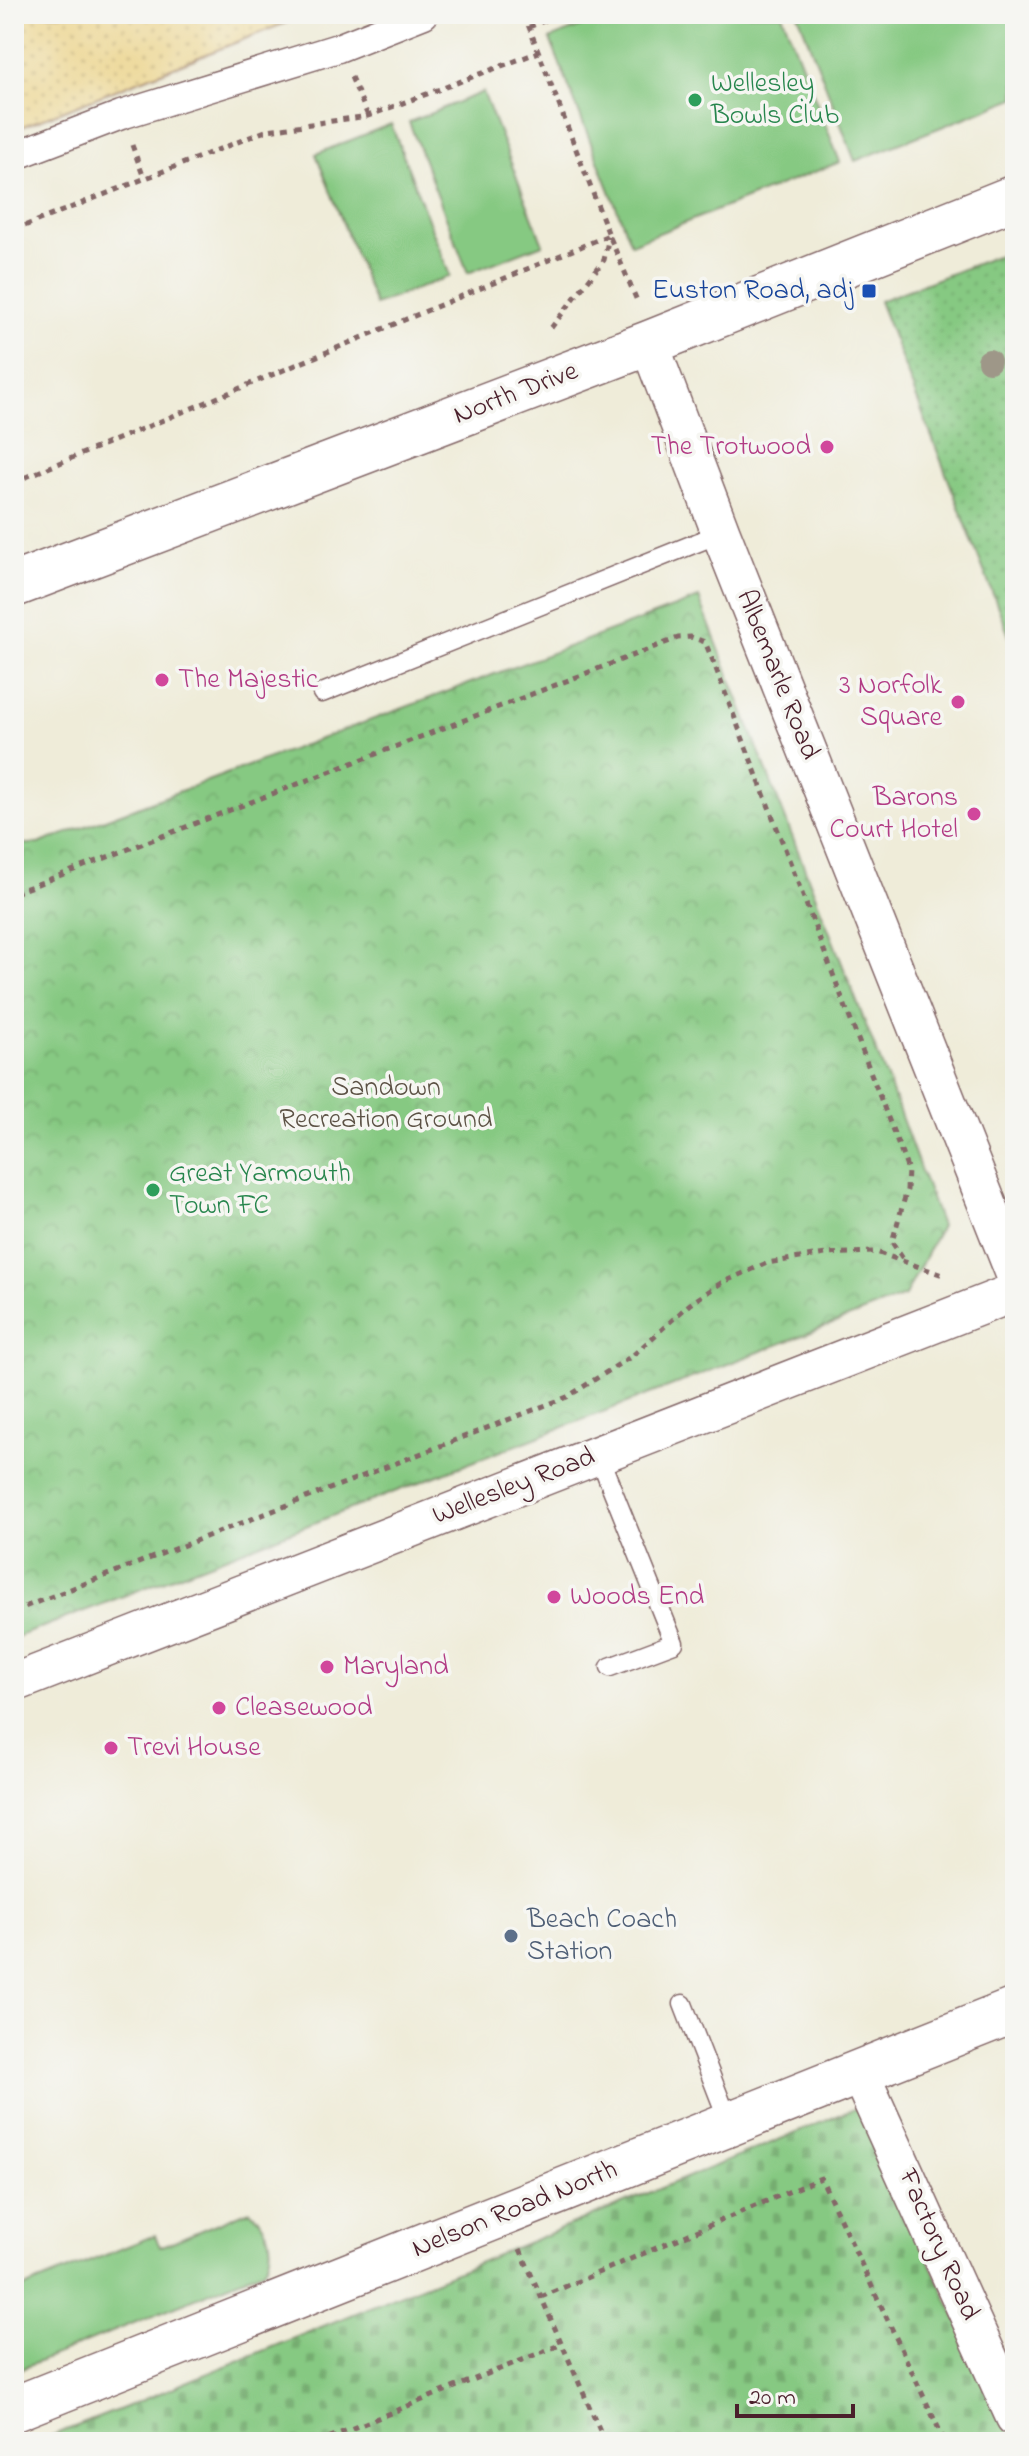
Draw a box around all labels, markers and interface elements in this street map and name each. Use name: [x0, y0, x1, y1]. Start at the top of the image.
place label: Wellesley Bowls Club: [710, 64, 839, 137]
marker: Wellesley Bowls Club: [686, 91, 704, 109]
place label: Euston Road, adj: [652, 271, 854, 312]
marker: Euston Road, adj: [860, 282, 878, 300]
street label: North Drive: [448, 351, 585, 436]
place label: The Trotwood: [650, 427, 811, 468]
marker: The Trotwood: [818, 438, 836, 456]
street label: Albemarle Road: [724, 584, 830, 766]
place label: The Majestic: [178, 660, 319, 701]
place label: 3 Norfolk Square: [839, 666, 943, 739]
marker: The Majestic: [153, 671, 171, 689]
marker: 3 Norfolk Square: [949, 693, 967, 711]
place label: Barons Court Hotel: [830, 778, 958, 851]
marker: Barons Court Hotel: [965, 805, 983, 823]
park label: Sandown Recreation Ground: [280, 1068, 493, 1141]
place label: Great Yarmouth Town FC: [169, 1154, 351, 1227]
marker: Great Yarmouth Town FC: [144, 1181, 162, 1199]
street label: Wellesley Road: [427, 1437, 601, 1537]
place label: Woods End: [570, 1577, 705, 1618]
marker: Woods End: [545, 1588, 563, 1606]
place label: Maryland: [343, 1647, 449, 1688]
marker: Maryland: [318, 1658, 336, 1676]
place label: Cleasewood: [235, 1688, 373, 1729]
marker: Cleasewood: [210, 1699, 228, 1717]
place label: Trevi House: [127, 1728, 261, 1769]
marker: Trevi House: [102, 1739, 120, 1757]
place label: Beach Coach Station: [526, 1900, 677, 1973]
marker: Beach Coach Station: [502, 1927, 520, 1945]
street label: Nelson Road North: [406, 2150, 624, 2270]
street label: Factory Road: [886, 2162, 990, 2327]
scale bar: [737, 2368, 853, 2418]
text: 20 m: [749, 2381, 796, 2416]

